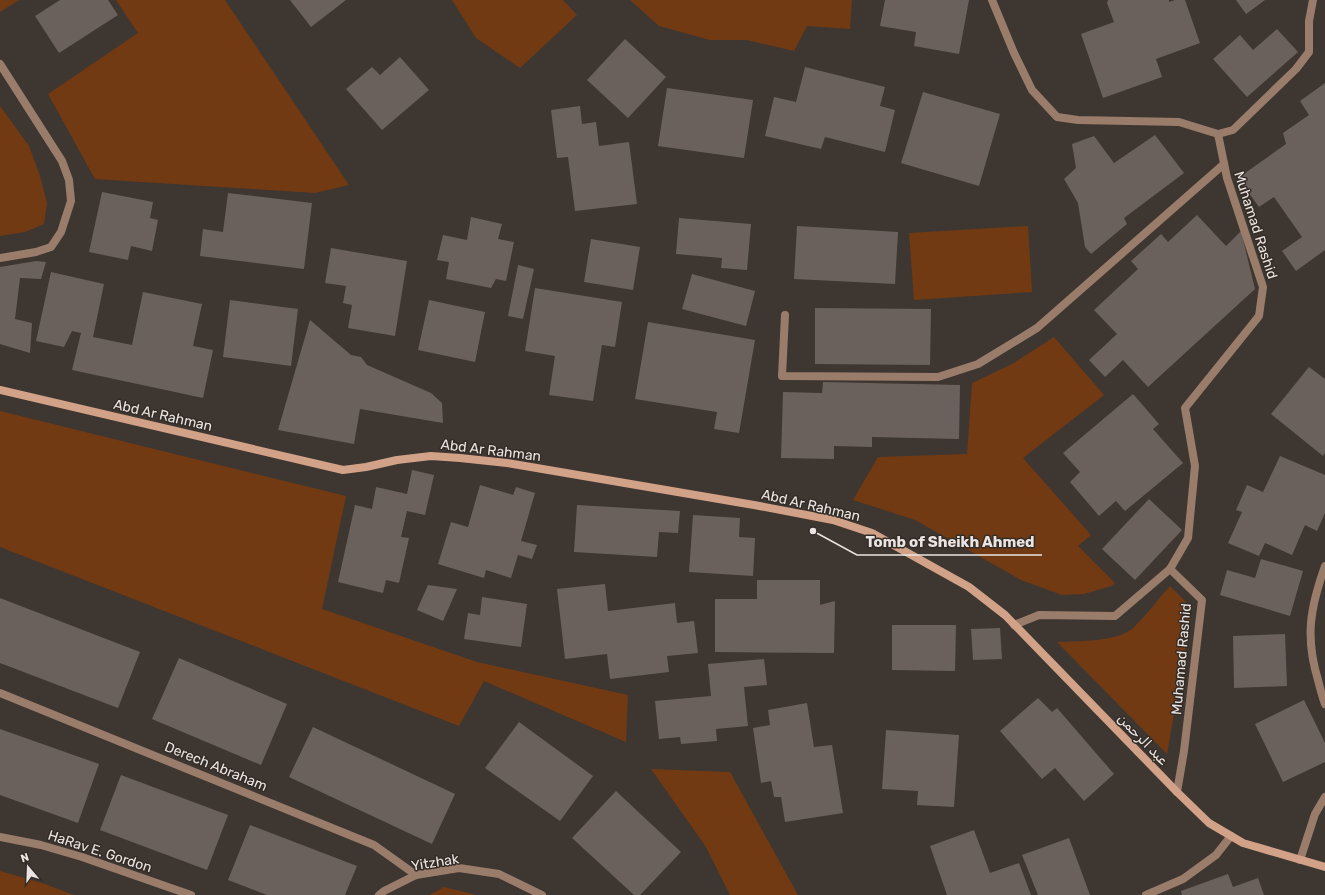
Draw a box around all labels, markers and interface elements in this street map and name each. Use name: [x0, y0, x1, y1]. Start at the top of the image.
street label: Muhamad Rashid: [1230, 169, 1281, 281]
street label: Abd Ar Rahman: [112, 396, 214, 435]
street label: Abd Ar Rahman: [440, 436, 542, 465]
street label: Abd Ar Rahman: [760, 486, 862, 525]
callout: Tomb of Sheikh Ahmed: [857, 528, 1042, 555]
text: Tomb of Sheikh Ahmed: [865, 533, 1035, 551]
street label: Muhamad Rashid: [1168, 603, 1195, 716]
street label: عبد الرحمن: [1114, 710, 1172, 769]
street label: Derech Abraham: [162, 738, 270, 795]
street label: HaRav E. Gordon: [46, 827, 154, 876]
north arrow: [8, 847, 48, 887]
street label: Yitzhak: [410, 850, 461, 875]
text: N: [19, 851, 31, 865]

